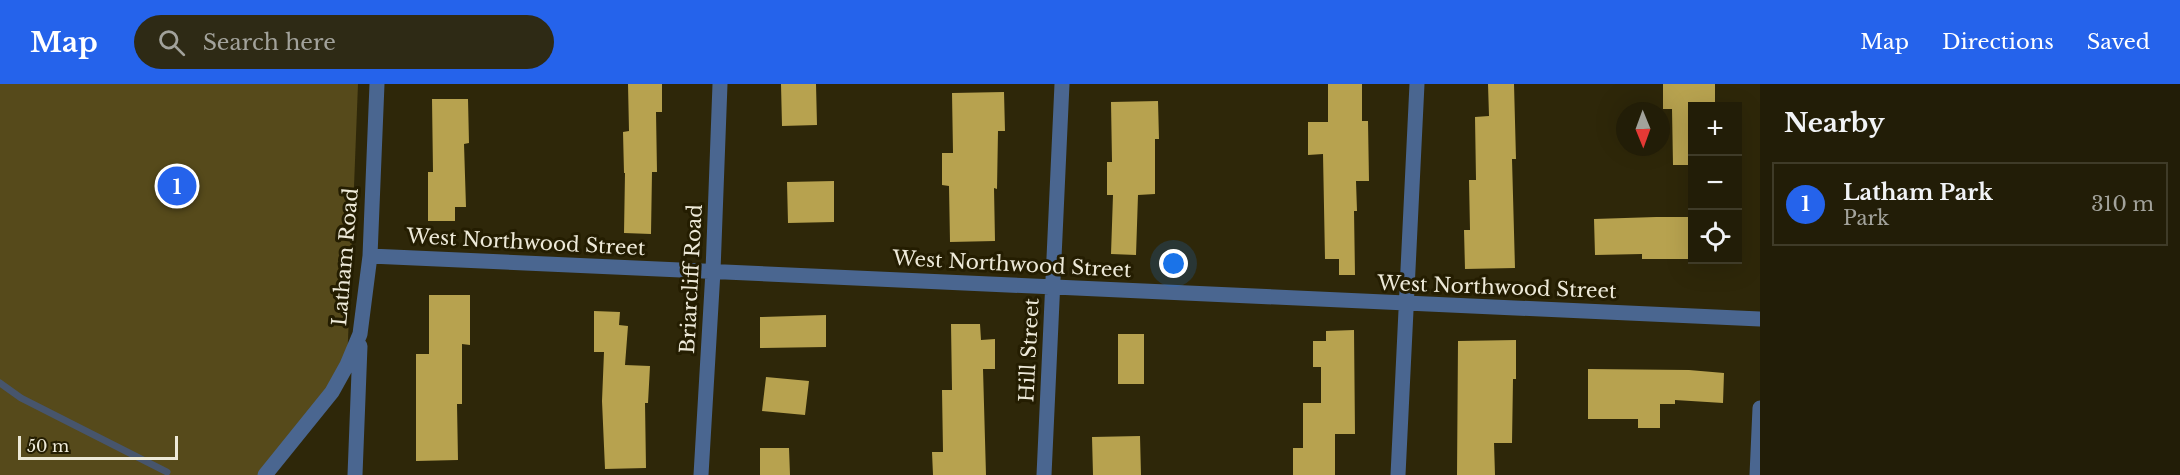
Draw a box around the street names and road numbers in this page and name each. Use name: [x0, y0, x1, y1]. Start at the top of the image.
street label: Latham Road: [327, 187, 363, 327]
street label: Briarcliff Road: [675, 204, 707, 354]
street label: West Northwood Street: [405, 224, 646, 260]
street label: West Northwood Street: [891, 246, 1132, 282]
street label: West Northwood Street: [1376, 271, 1617, 303]
street label: Hill Street: [1014, 297, 1044, 403]

